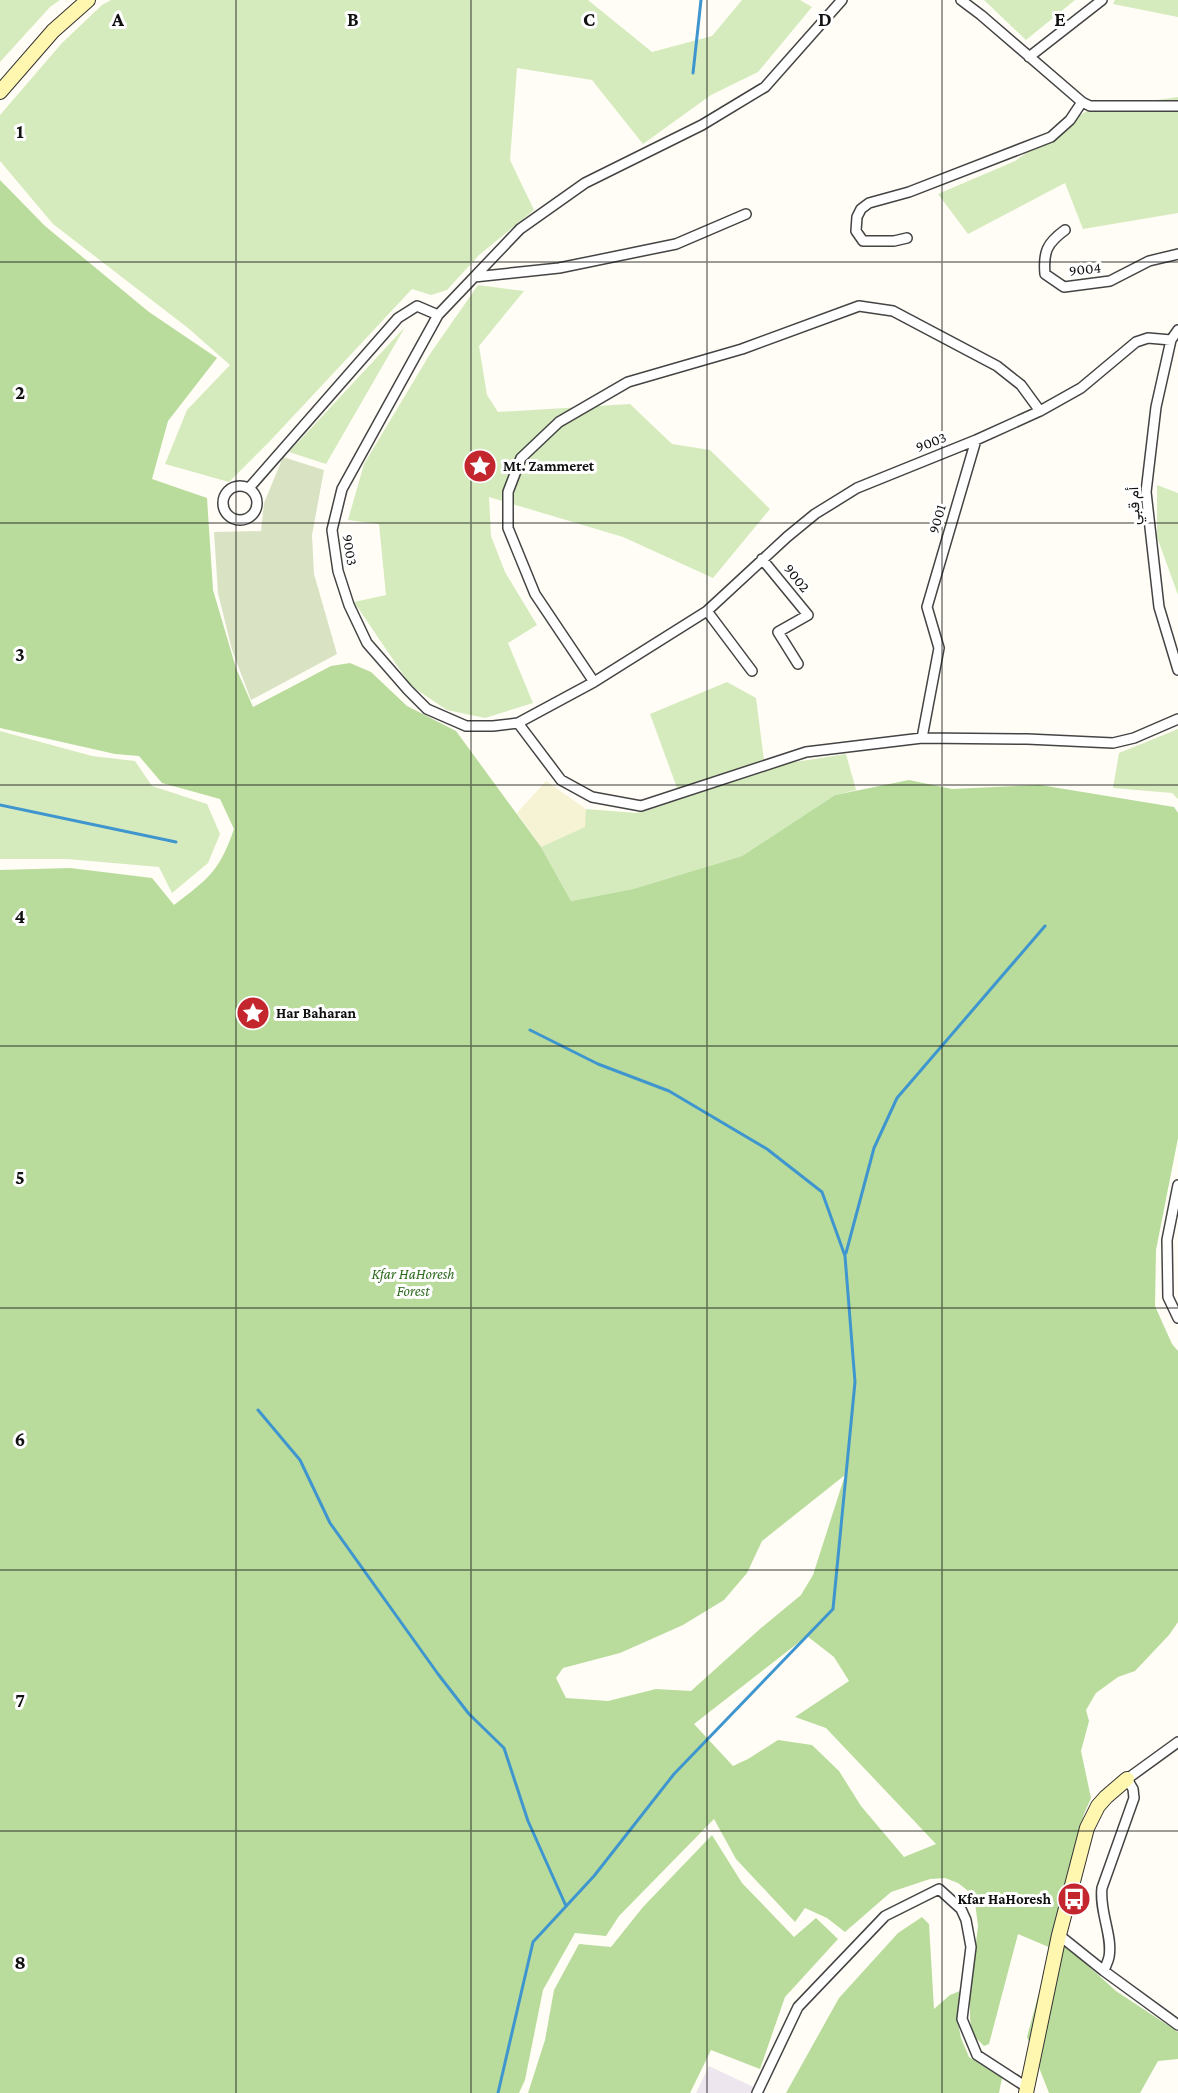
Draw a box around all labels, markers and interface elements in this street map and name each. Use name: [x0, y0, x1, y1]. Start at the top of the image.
text: A: [111, 8, 125, 30]
text: B: [347, 8, 359, 30]
text: C: [583, 8, 595, 30]
text: D: [818, 8, 832, 30]
text: E: [1054, 8, 1066, 30]
text: 1: [16, 120, 24, 142]
street label: 9004: [1068, 259, 1102, 279]
text: 2: [15, 381, 25, 403]
street label: 9003: [913, 429, 949, 455]
place icon: Mt. Zammeret: [462, 448, 498, 484]
place label: Mt. Zammeret: [503, 458, 595, 474]
street label: أم قبي: [1125, 486, 1148, 526]
street label: 9001: [925, 503, 949, 535]
street label: 9003: [340, 533, 360, 567]
street label: 9002: [781, 561, 813, 595]
text: 3: [15, 643, 25, 665]
text: 4: [15, 905, 26, 927]
place icon: Har Baharan: [235, 995, 271, 1031]
place label: Har Baharan: [276, 1005, 357, 1021]
text: 5: [15, 1166, 25, 1188]
park label: Kfar HaHoresh Forest: [371, 1266, 455, 1299]
text: 6: [15, 1428, 25, 1450]
text: 7: [15, 1689, 25, 1711]
bus stop icon: Kfar HaHoresh: [1056, 1881, 1092, 1917]
place label: Kfar HaHoresh: [957, 1891, 1051, 1907]
text: 8: [14, 1951, 26, 1973]

